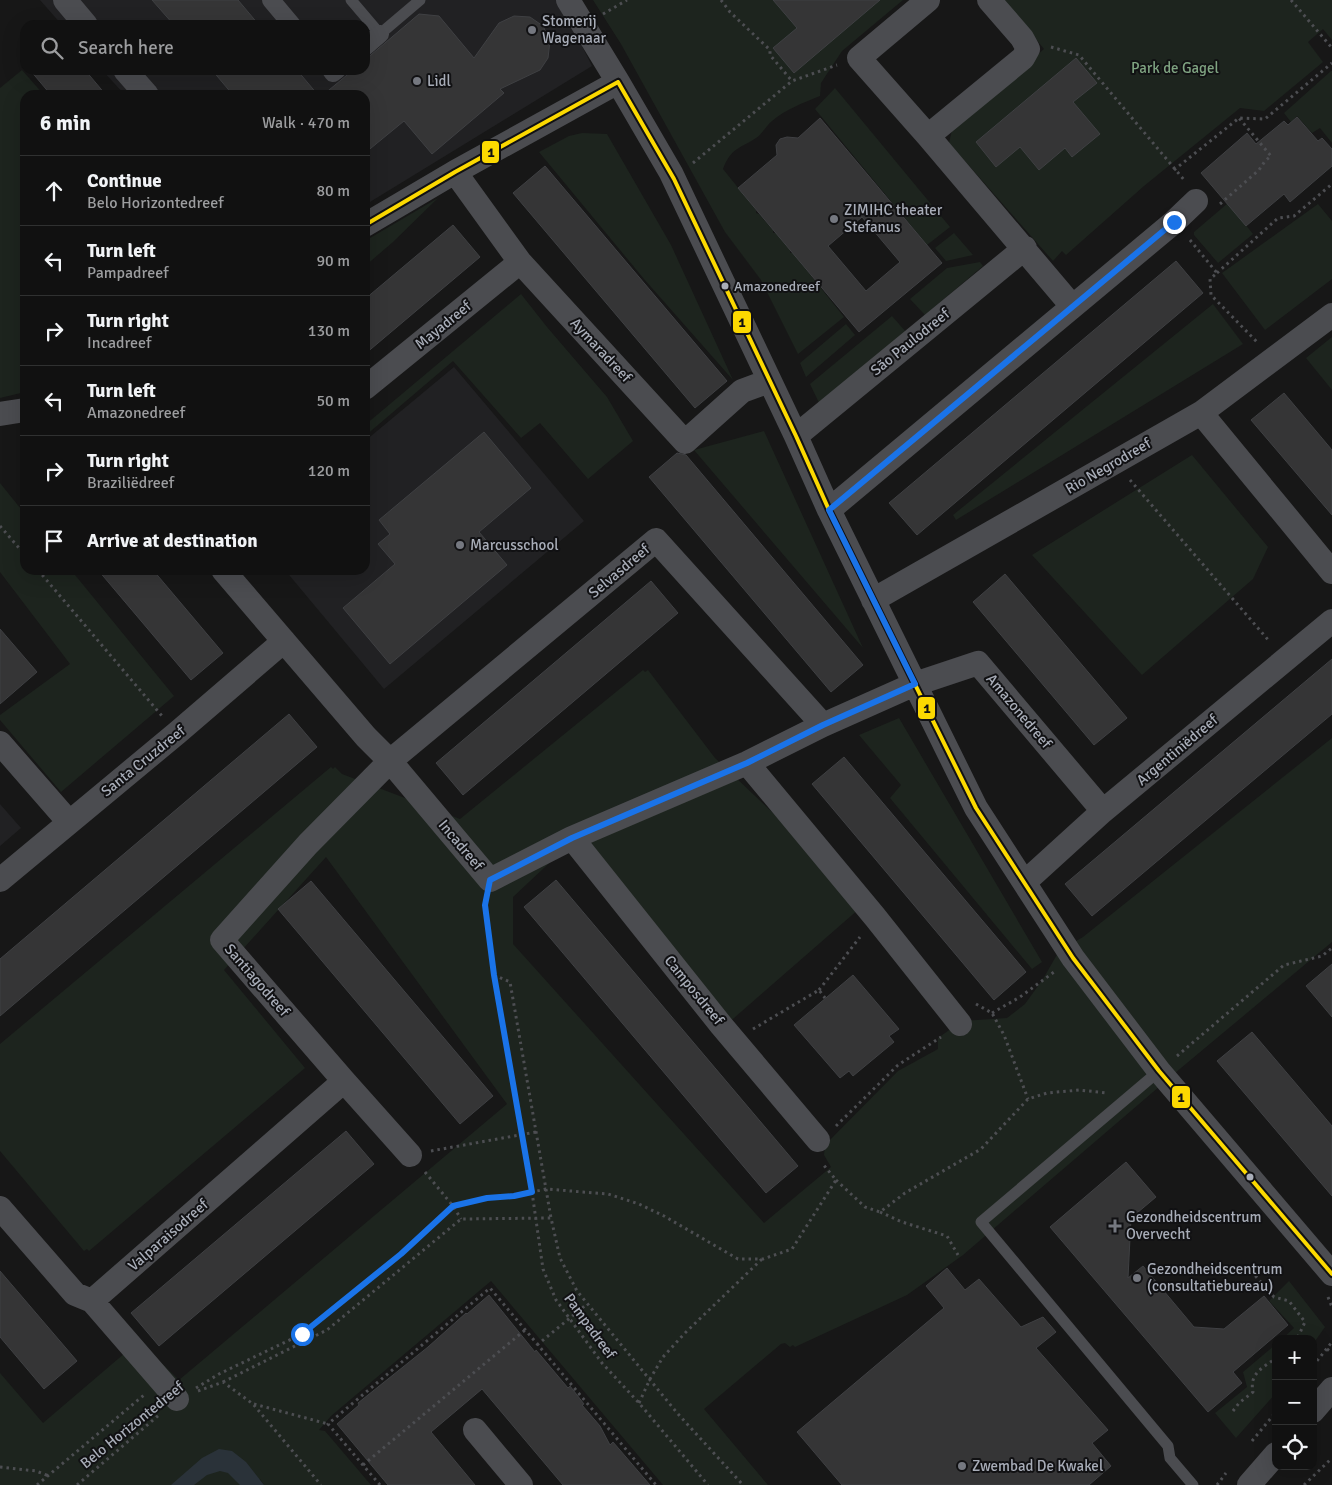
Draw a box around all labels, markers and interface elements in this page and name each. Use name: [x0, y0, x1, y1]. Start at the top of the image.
place label: Stomerij Wagenaar: [542, 12, 607, 47]
search box: [20, 20, 370, 75]
marker: Stomerij Wagenaar: [526, 24, 538, 36]
icon: search: [38, 34, 66, 62]
text: Search here: [78, 36, 174, 60]
park label: Park de Gagel: [1131, 59, 1219, 77]
place label: Lidl: [427, 72, 451, 90]
marker: Lidl: [411, 75, 423, 87]
text: 6 min: [40, 110, 91, 136]
text: Walk · 470 m: [262, 113, 350, 133]
line badge: 1: [481, 140, 500, 164]
text: 1: [487, 144, 495, 161]
text: Continue: [87, 169, 162, 193]
icon: ahead: [40, 177, 68, 205]
text: 80 m: [316, 181, 350, 201]
text: Belo Horizontedreef: [87, 193, 224, 213]
place label: ZIMIHC theater Stefanus: [844, 201, 943, 236]
route end: [1163, 211, 1186, 234]
marker: ZIMIHC theater Stefanus: [828, 213, 840, 225]
text: Turn left: [87, 239, 156, 263]
icon: left: [40, 247, 68, 275]
text: 90 m: [316, 251, 350, 271]
text: Pampadreef: [87, 263, 169, 283]
place label: Amazonedreef: [734, 278, 821, 295]
marker: Amazonedreef: [720, 281, 730, 291]
street label: Mayadreef: [411, 296, 476, 353]
street label: São Paulodreef: [867, 304, 954, 379]
text: Turn right: [87, 309, 169, 333]
line badge: 1: [732, 310, 752, 334]
street label: Aymaradreef: [567, 314, 636, 387]
text: 1: [738, 314, 746, 331]
icon: right: [40, 317, 68, 345]
text: 130 m: [308, 321, 350, 341]
text: Incadreef: [87, 333, 151, 353]
text: Turn left: [87, 379, 156, 403]
icon: left: [40, 387, 68, 415]
text: 50 m: [316, 391, 350, 411]
text: Amazonedreef: [87, 403, 185, 423]
street label: Rio Negrodreef: [1062, 434, 1155, 498]
text: Turn right: [87, 449, 169, 473]
icon: right: [40, 457, 68, 485]
text: 120 m: [308, 461, 350, 481]
text: Braziliëdreef: [87, 473, 174, 493]
icon: arrive: [40, 527, 68, 555]
text: Arrive at destination: [87, 529, 258, 553]
place label: Marcusschool: [470, 536, 559, 554]
marker: Marcusschool: [454, 539, 466, 551]
street label: Selvasdreef: [585, 540, 654, 602]
street label: Amazonedreef: [983, 670, 1056, 753]
line badge: 1: [917, 696, 936, 720]
text: 1: [923, 700, 931, 717]
street label: Argentiniëdreef: [1133, 710, 1222, 789]
street label: Santa Cruzdreef: [97, 721, 189, 800]
street label: Incadreef: [435, 816, 488, 875]
street label: Santiagodreef: [221, 940, 294, 1021]
street label: Camposdreef: [661, 952, 728, 1029]
line badge: 1: [1171, 1085, 1191, 1109]
text: 1: [1177, 1089, 1185, 1106]
unlabelled marker: [1245, 1172, 1255, 1182]
street label: Valparaisodreef: [124, 1195, 212, 1275]
place label: Gezondheidscentrum Overvecht: [1126, 1208, 1261, 1243]
marker: Gezondheidscentrum Overvecht: [1108, 1219, 1122, 1233]
place label: Gezondheidscentrum (consultatiebureau): [1147, 1260, 1282, 1295]
marker: Gezondheidscentrum (consultatiebureau): [1131, 1272, 1143, 1284]
street label: Pampadreef: [560, 1290, 620, 1363]
route start: [291, 1323, 314, 1346]
map controls: [1272, 1335, 1317, 1470]
button: +: [1272, 1335, 1317, 1380]
street label: Belo Horizontedreef: [77, 1377, 188, 1472]
button: −: [1272, 1380, 1317, 1425]
button: locate: [1272, 1425, 1317, 1470]
place label: Zwembad De Kwakel: [972, 1457, 1103, 1475]
marker: Zwembad De Kwakel: [956, 1460, 968, 1472]

